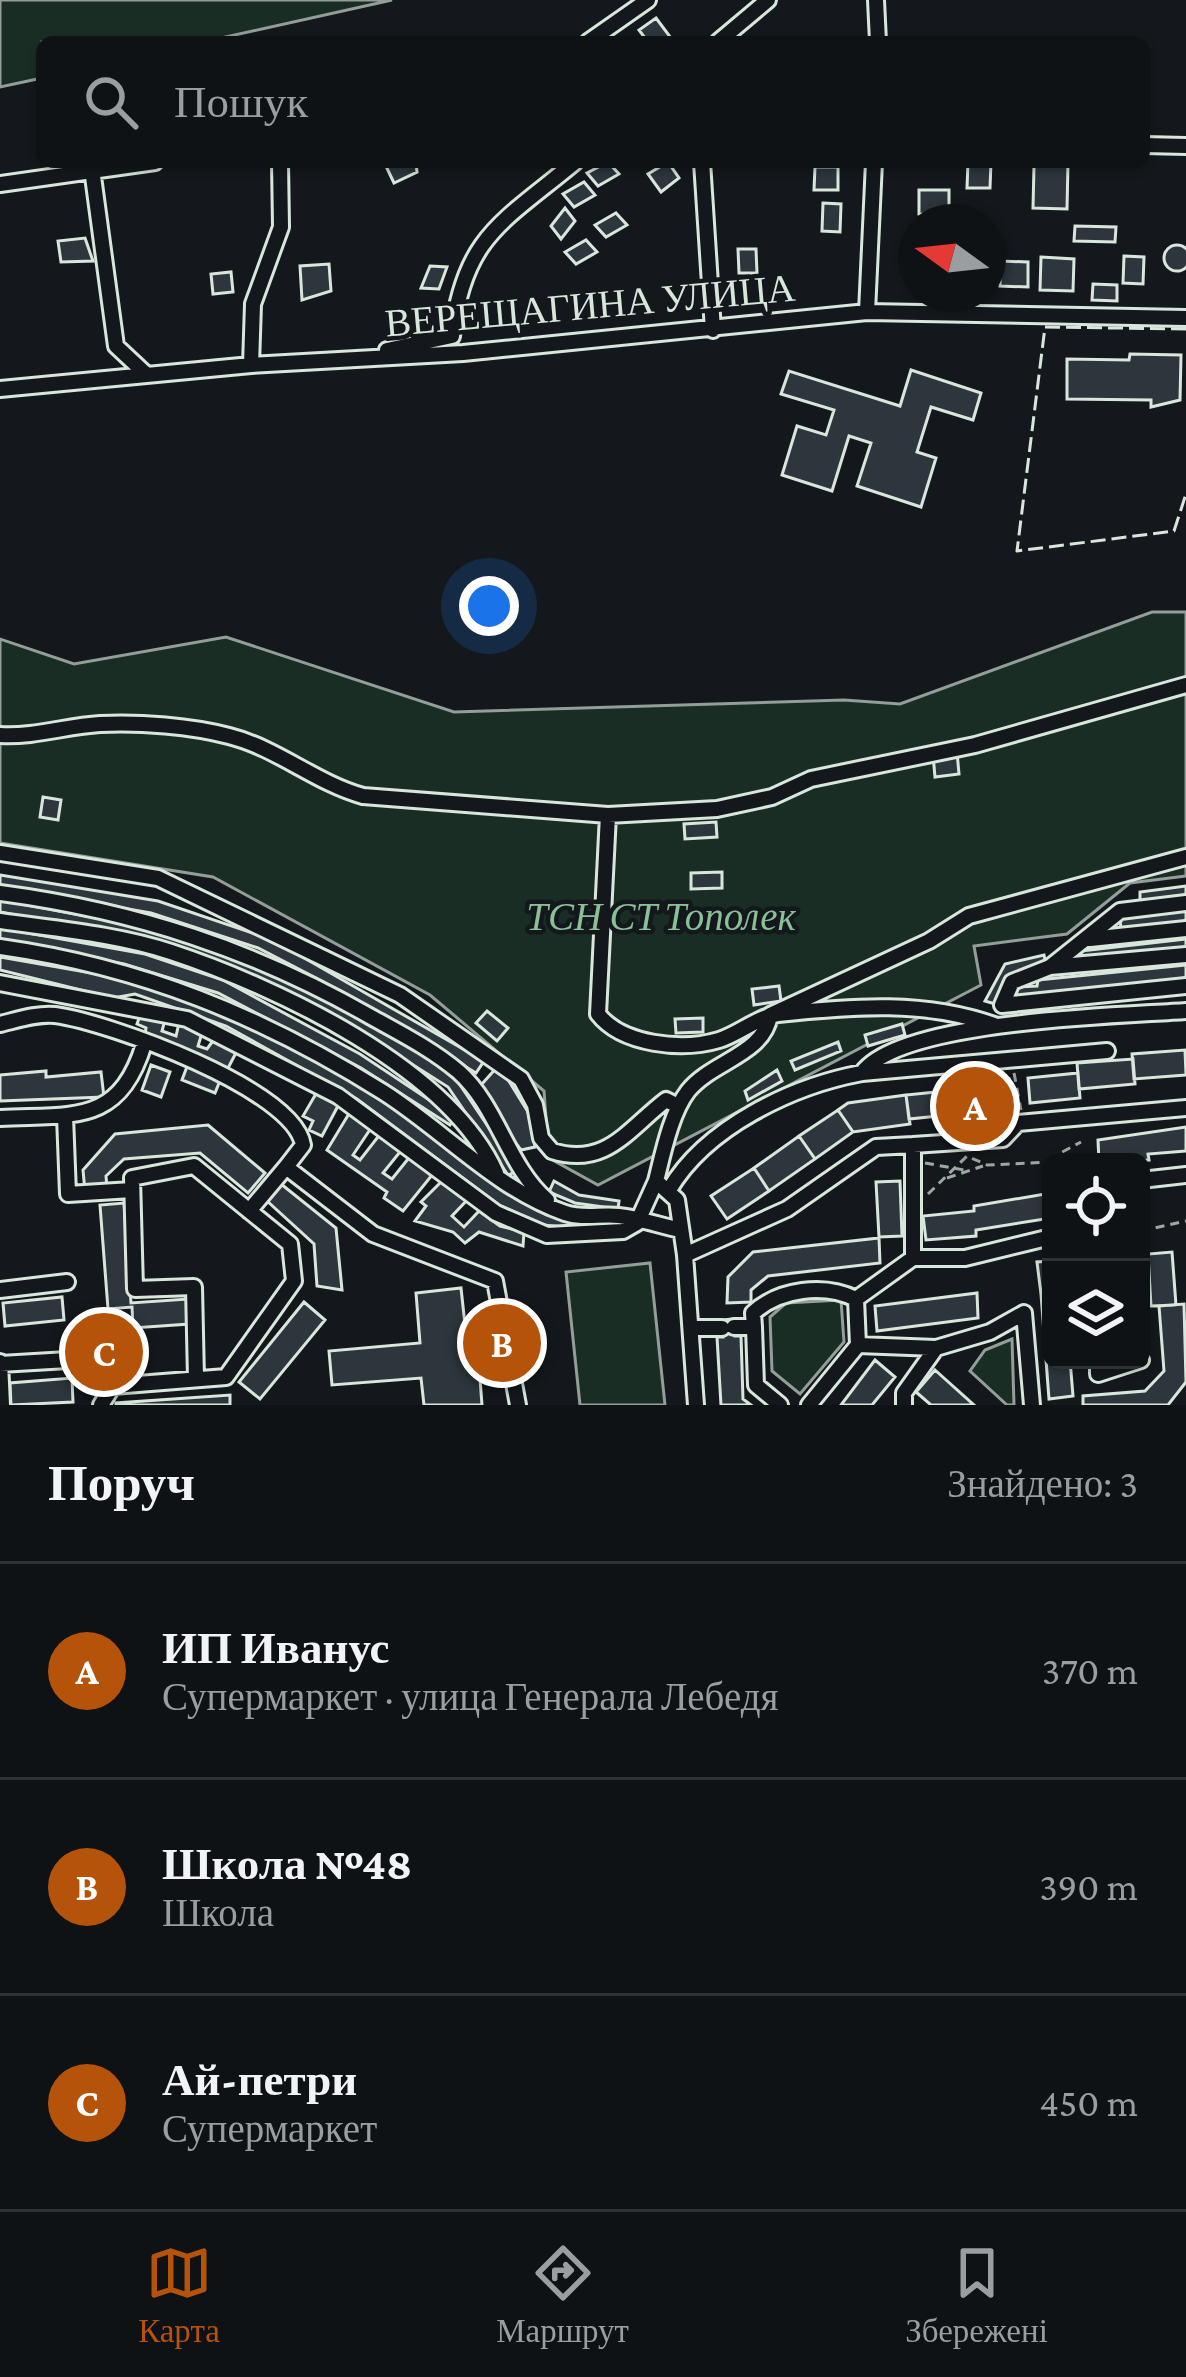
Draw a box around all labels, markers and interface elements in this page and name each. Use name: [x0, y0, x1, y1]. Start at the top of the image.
search box: [36, 36, 1150, 168]
icon: search: [78, 69, 144, 135]
text: Пошук: [174, 77, 308, 127]
north arrow: [898, 204, 1006, 312]
street label: ВЕРЕЩАГИНА УЛИЦА: [383, 266, 797, 345]
your location: [459, 576, 519, 636]
park label: ТСН СТ Тополек: [526, 895, 797, 938]
pin: A: [936, 1061, 1014, 1151]
map controls: [1042, 1153, 1150, 1369]
button: locate: [1042, 1153, 1150, 1261]
button: layers: [1042, 1261, 1150, 1369]
pin: B: [463, 1298, 541, 1388]
pin: C: [65, 1307, 143, 1397]
text: Поруч: [48, 1454, 195, 1511]
text: Знайдено: 3: [947, 1462, 1138, 1505]
text: ИП Иванус: [162, 1623, 389, 1673]
text: A: [75, 1649, 99, 1692]
text: 370 m: [1042, 1649, 1138, 1692]
text: Супермаркет · улица Генерала Лебедя: [162, 1675, 779, 1718]
text: Школа №48: [162, 1839, 412, 1889]
text: B: [76, 1865, 98, 1908]
text: 390 m: [1039, 1865, 1138, 1908]
text: Школа: [162, 1891, 274, 1934]
text: Ай-петри: [162, 2055, 357, 2105]
text: C: [75, 2081, 99, 2124]
text: 450 m: [1039, 2081, 1138, 2124]
text: Супермаркет: [162, 2107, 377, 2150]
tab: Карта: [138, 2240, 220, 2350]
tab: Маршрут: [496, 2240, 629, 2350]
tab: Збережені: [905, 2240, 1048, 2350]

